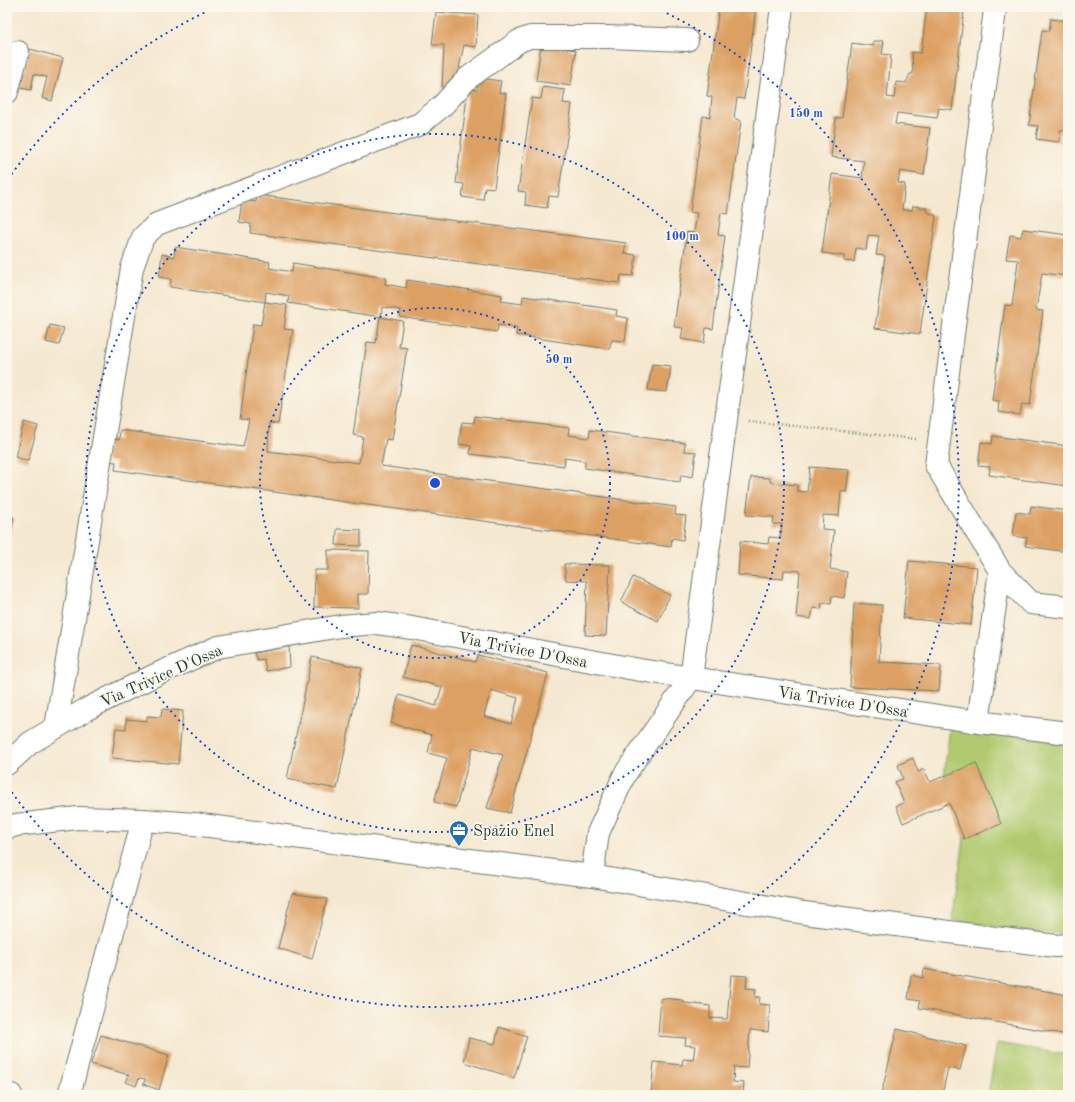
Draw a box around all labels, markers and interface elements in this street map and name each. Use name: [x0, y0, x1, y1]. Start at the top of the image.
text: 150 m: [789, 107, 823, 120]
text: 100 m: [665, 231, 699, 243]
text: 50 m: [546, 353, 573, 366]
centre of rings: [428, 476, 442, 490]
street label: Via Trivice D'Ossa: [457, 631, 589, 671]
street label: Via Trivice D'Ossa: [98, 643, 225, 711]
street label: Via Trivice D'Ossa: [776, 685, 909, 721]
office icon: Spazio Enel: [448, 819, 470, 847]
place label: Spazio Enel: [473, 824, 554, 840]

